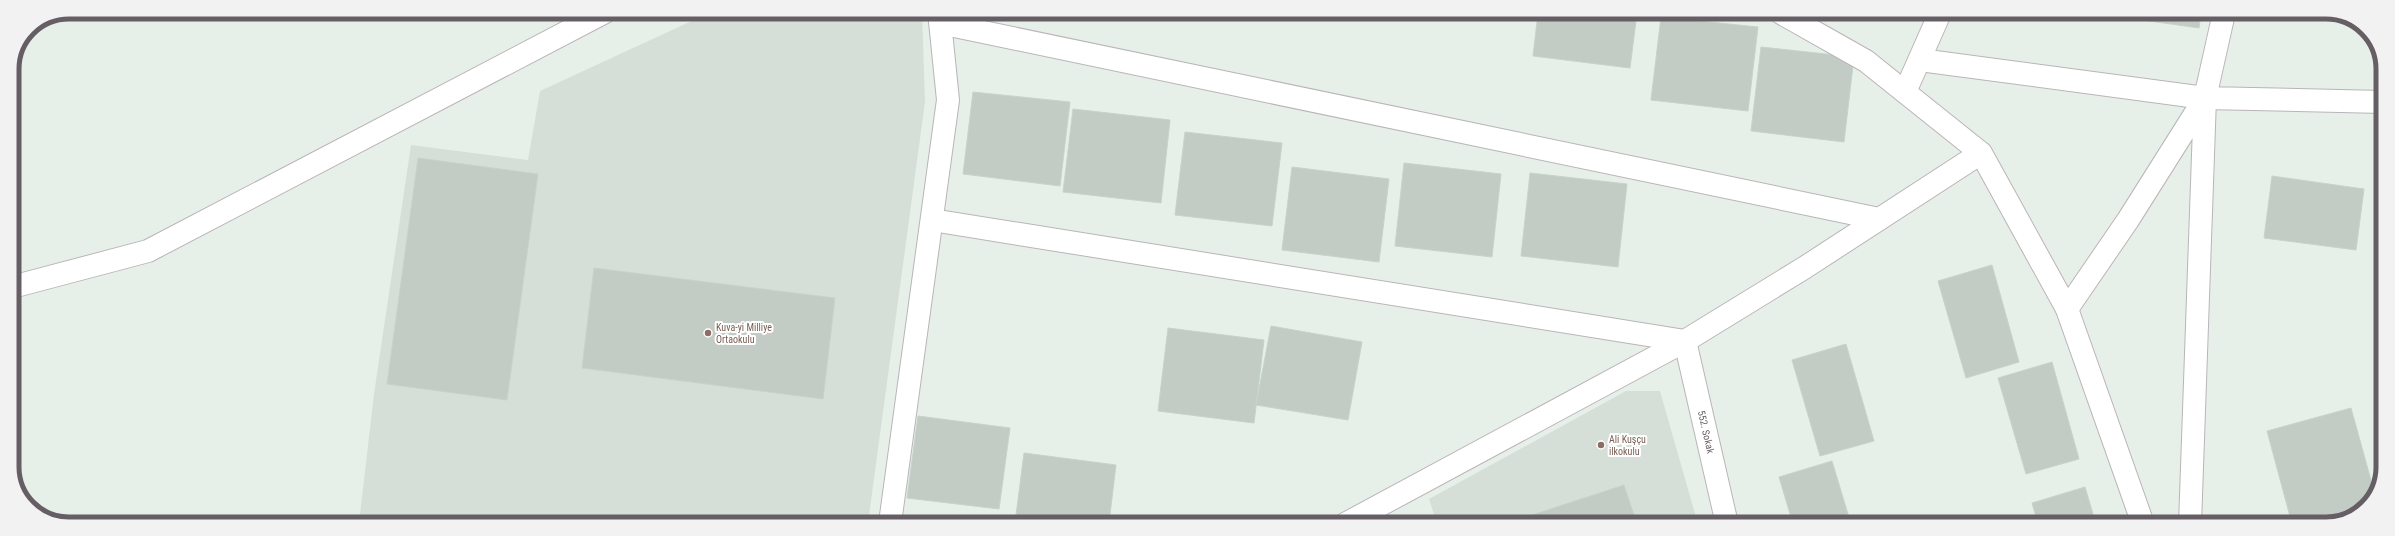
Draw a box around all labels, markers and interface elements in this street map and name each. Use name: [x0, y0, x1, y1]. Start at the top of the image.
place label: Kuva-yi Milliye Ortaokulu: [716, 322, 772, 345]
marker: Kuva-yi Milliye Ortaokulu: [703, 328, 713, 338]
street label: 552. Sokak: [1696, 409, 1716, 455]
place label: Ali Kuşçu ilkokulu: [1609, 434, 1646, 457]
marker: Ali Kuşçu ilkokulu: [1596, 440, 1606, 450]

